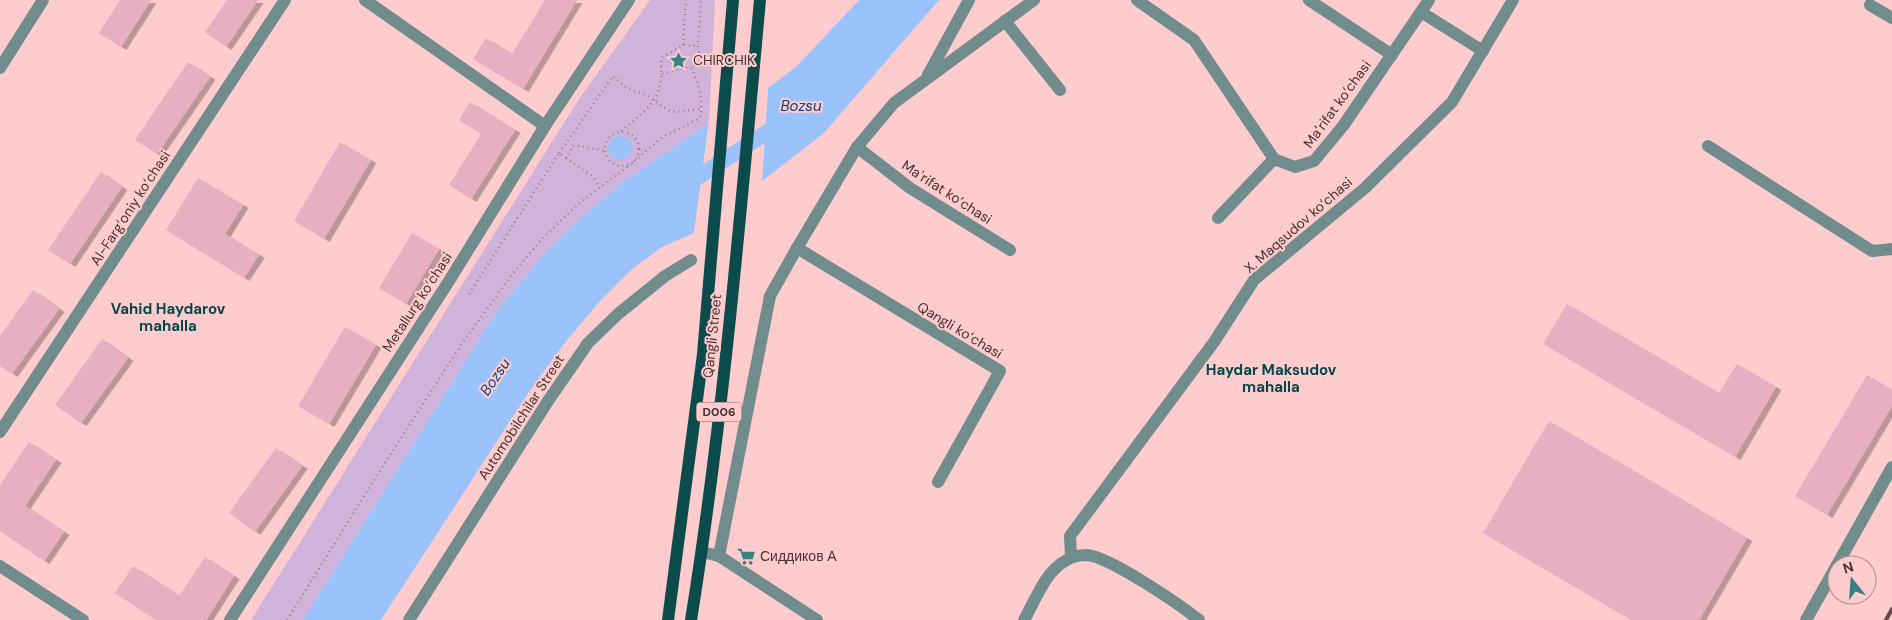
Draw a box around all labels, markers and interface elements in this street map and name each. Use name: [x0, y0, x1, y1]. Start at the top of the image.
place icon: CHIRCHIK: [669, 50, 689, 70]
place label: CHIRCHIK: [693, 51, 755, 69]
street label: Maʼrifat ko‘chasi: [1299, 57, 1375, 151]
water label: Bozsu: [780, 96, 822, 116]
street label: Al-Farg‘oniy ko‘chasi: [86, 147, 174, 269]
street label: Maʼrifat ko‘chasi: [898, 156, 996, 228]
street label: X. Maqsudov ko‘chasi: [1240, 173, 1356, 277]
street label: Metallurg ko‘chasi: [378, 249, 456, 355]
street label: Qangli Street: [699, 293, 725, 379]
street label: Qangli ko‘chasi: [914, 297, 1006, 363]
district label: Vahid Haydarov mahalla: [111, 299, 226, 336]
street label: Automobilchilar Street: [474, 351, 568, 483]
water label: Bozsu: [475, 354, 515, 400]
district label: Haydar Maksudov mahalla: [1206, 360, 1337, 397]
road number: D006: [696, 402, 742, 422]
supermarket icon: Сиддиков А: [736, 546, 756, 566]
place label: Сиддиков А: [760, 547, 837, 565]
north arrow: [1827, 555, 1877, 605]
text: N: [1841, 557, 1856, 578]

